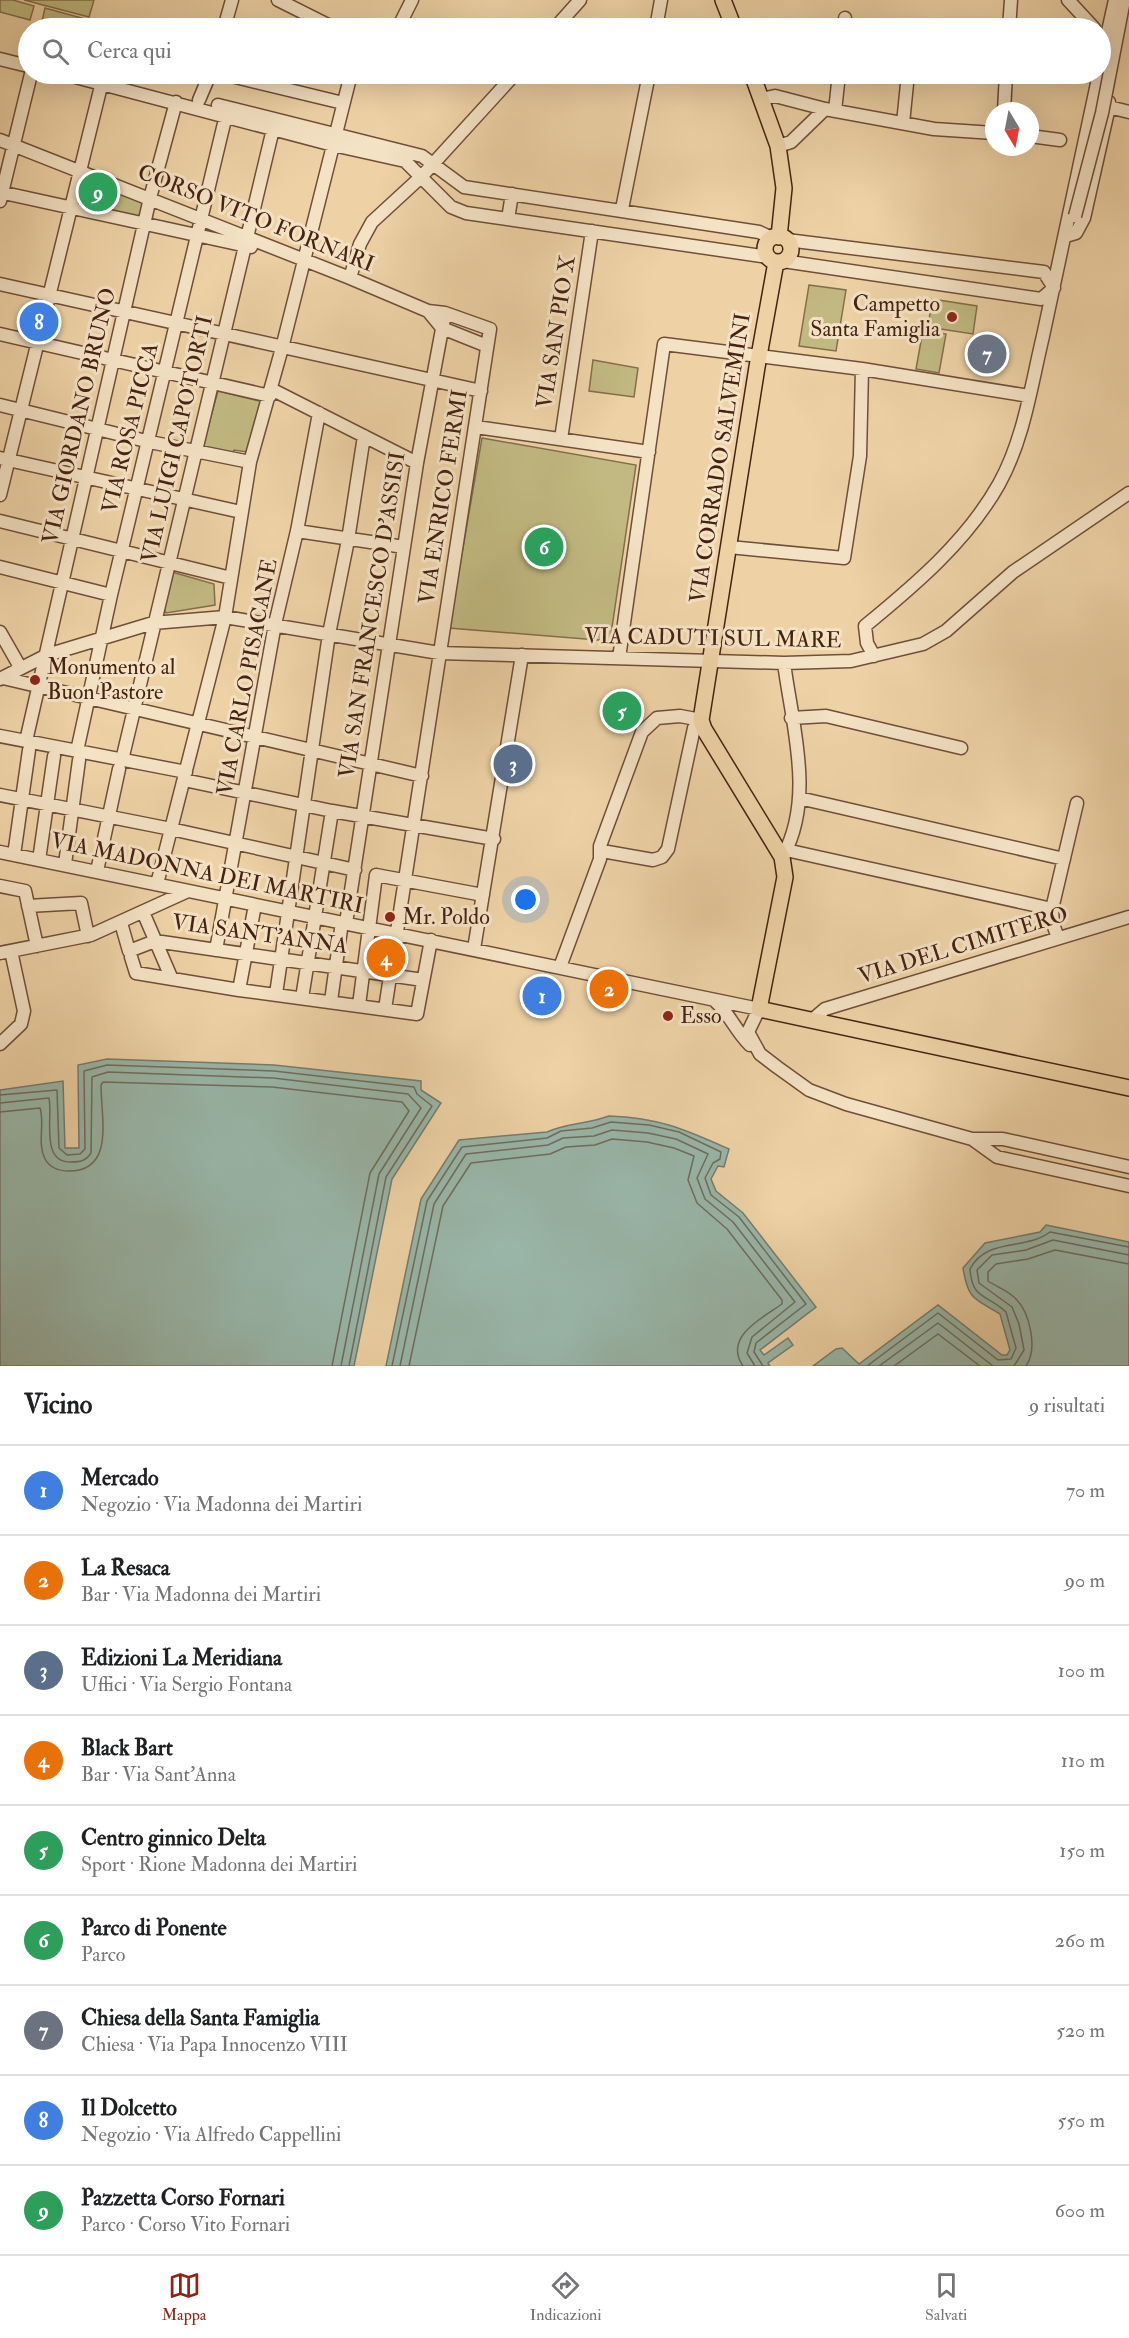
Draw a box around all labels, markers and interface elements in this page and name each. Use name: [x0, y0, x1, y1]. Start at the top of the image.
search box: [18, 18, 1111, 84]
icon: search: [39, 35, 72, 68]
text: Cerca qui: [87, 37, 172, 65]
north arrow: [985, 102, 1039, 156]
street label: CORSO VITO FORNARI: [134, 158, 378, 278]
pin: 9: [78, 170, 118, 214]
street label: VIA SAN PIO X: [530, 253, 582, 411]
street label: VIA GIORDANO BRUNO: [36, 285, 122, 547]
place label: Campetto Santa Famiglia: [810, 290, 941, 343]
pin: 8: [20, 300, 58, 344]
marker: Campetto Santa Famiglia: [945, 310, 959, 324]
street label: VIA CORRADO SALVEMINI: [683, 311, 757, 605]
street label: VIA LUIGI CAPOTORTI: [135, 312, 219, 565]
pin: 7: [968, 332, 1006, 376]
street label: VIA ROSA PICCA: [95, 340, 165, 516]
street label: VIA ENRICO FERMI: [412, 387, 474, 606]
street label: VIA SAN FRANCESCO D'ASSISI: [332, 450, 412, 780]
pin: 6: [524, 524, 564, 570]
street label: VIA CARLO PISACANE: [210, 556, 284, 798]
street label: VIA CADUTI SUL MARE: [584, 622, 842, 654]
place label: Monumento al Buon Pastore: [47, 653, 176, 706]
marker: Monumento al Buon Pastore: [28, 673, 42, 687]
pin: 5: [602, 688, 642, 734]
pin: 3: [494, 742, 532, 786]
street label: VIA MADONNA DEI MARTIRI: [48, 826, 366, 920]
your location: [511, 885, 540, 914]
street label: VIA DEL CIMITERO: [855, 900, 1071, 990]
place label: Mr. Poldo: [402, 903, 490, 931]
street label: VIA SANT'ANNA: [170, 908, 350, 960]
marker: Mr. Poldo: [383, 910, 397, 924]
pin: 4: [366, 936, 406, 980]
pin: 2: [590, 966, 628, 1012]
pin: 1: [522, 974, 562, 1018]
place label: Esso: [680, 1002, 722, 1030]
marker: Esso: [661, 1009, 675, 1023]
text: Vicino: [24, 1389, 92, 1421]
text: 9 risultati: [1029, 1393, 1105, 1418]
text: Mercado: [81, 1464, 159, 1492]
text: 1: [40, 1478, 47, 1503]
text: 70 m: [1066, 1478, 1105, 1503]
text: Negozio · Via Madonna dei Martiri: [81, 1492, 362, 1517]
text: La Resaca: [81, 1554, 170, 1582]
text: 2: [38, 1568, 49, 1593]
text: 90 m: [1065, 1568, 1105, 1593]
text: Bar · Via Madonna dei Martiri: [81, 1582, 321, 1607]
text: Edizioni La Meridiana: [81, 1644, 282, 1672]
text: 3: [40, 1658, 47, 1683]
text: 100 m: [1058, 1658, 1105, 1683]
text: Uffici · Via Sergio Fontana: [81, 1672, 292, 1697]
text: Black Bart: [81, 1734, 173, 1762]
text: 4: [38, 1748, 49, 1773]
text: 110 m: [1061, 1748, 1105, 1773]
text: Bar · Via Sant'Anna: [81, 1762, 236, 1787]
text: Centro ginnico Delta: [81, 1824, 266, 1852]
text: 5: [39, 1838, 48, 1863]
text: 150 m: [1059, 1838, 1105, 1863]
text: Sport · Rione Madonna dei Martiri: [81, 1852, 357, 1877]
text: Parco di Ponente: [81, 1914, 227, 1942]
text: 6: [38, 1928, 49, 1953]
text: 260 m: [1055, 1928, 1105, 1953]
text: Parco: [81, 1942, 125, 1967]
text: Chiesa della Santa Famiglia: [81, 2004, 320, 2032]
text: 7: [39, 2018, 48, 2043]
text: 520 m: [1056, 2018, 1105, 2043]
text: Chiesa · Via Papa Innocenzo VIII: [81, 2032, 348, 2057]
text: Il Dolcetto: [81, 2094, 177, 2122]
text: 8: [39, 2108, 48, 2133]
text: 550 m: [1058, 2108, 1105, 2133]
text: Negozio · Via Alfredo Cappellini: [81, 2122, 341, 2147]
text: Pazzetta Corso Fornari: [81, 2184, 285, 2212]
text: 9: [38, 2198, 49, 2223]
text: 600 m: [1055, 2198, 1105, 2223]
text: Parco · Corso Vito Fornari: [81, 2212, 290, 2237]
tab: Mappa: [162, 2269, 206, 2325]
tab: Indicazioni: [530, 2269, 602, 2325]
tab: Salvati: [925, 2269, 967, 2325]

